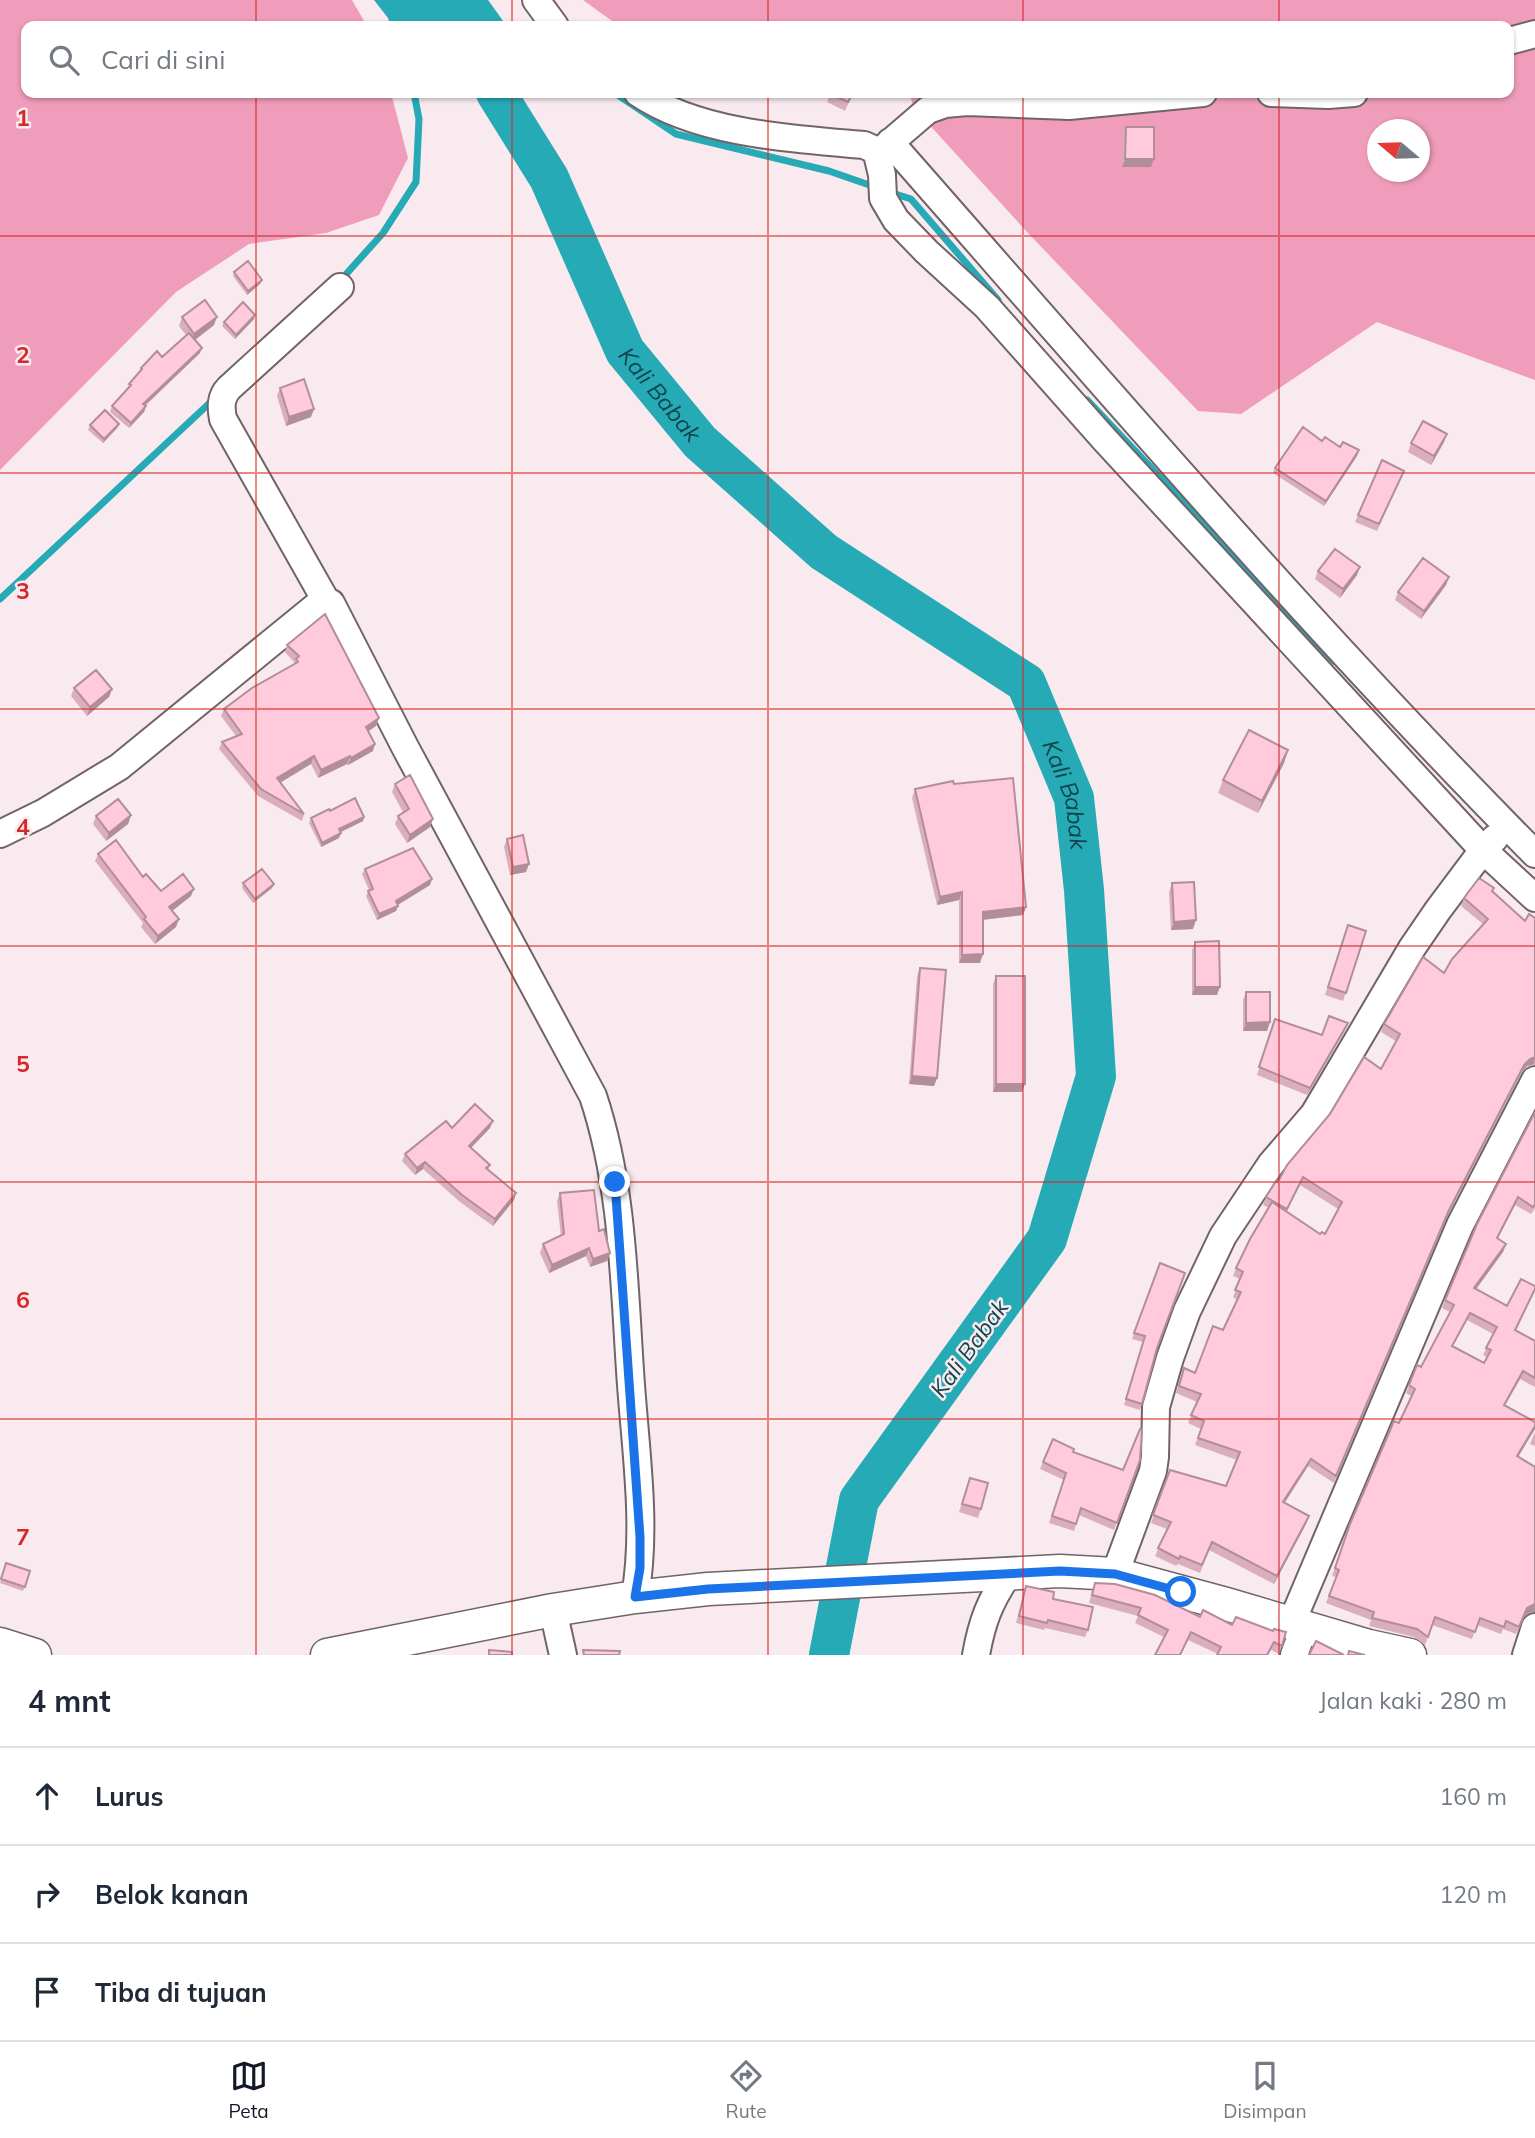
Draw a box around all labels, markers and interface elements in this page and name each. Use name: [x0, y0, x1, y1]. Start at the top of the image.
search box: [21, 21, 1514, 98]
icon: search: [45, 41, 83, 79]
text: Cari di sini: [101, 43, 225, 76]
text: 1: [16, 103, 30, 132]
north arrow: [1367, 119, 1430, 182]
text: 2: [16, 340, 30, 369]
water label: Kali Babak: [613, 341, 709, 448]
text: 3: [16, 576, 30, 605]
water label: Kali Babak: [1037, 735, 1094, 852]
text: 4: [16, 812, 30, 841]
text: 5: [16, 1049, 30, 1078]
route end: [599, 1166, 630, 1197]
text: 6: [16, 1285, 30, 1314]
water label: Kali Babak: [924, 1292, 1015, 1403]
text: 7: [16, 1522, 30, 1551]
route start: [1165, 1576, 1196, 1607]
text: 4 mnt: [28, 1682, 111, 1720]
text: Jalan kaki · 280 m: [1319, 1686, 1507, 1715]
icon: ahead: [28, 1777, 66, 1815]
text: Lurus: [95, 1780, 164, 1813]
text: 160 m: [1439, 1782, 1507, 1811]
icon: right: [28, 1875, 66, 1913]
text: Belok kanan: [95, 1878, 249, 1911]
text: 120 m: [1439, 1880, 1507, 1909]
icon: arrive: [28, 1973, 66, 2011]
text: Tiba di tujuan: [95, 1976, 267, 2009]
tab: Peta: [228, 2057, 269, 2123]
tab: Rute: [726, 2057, 767, 2123]
tab: Disimpan: [1223, 2057, 1307, 2123]

